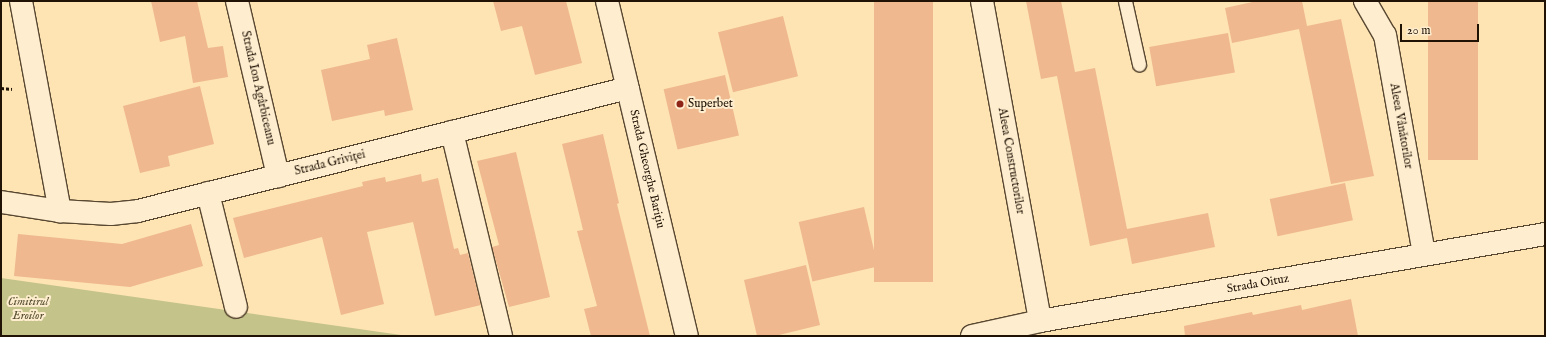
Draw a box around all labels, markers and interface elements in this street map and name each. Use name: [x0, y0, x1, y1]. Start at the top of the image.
scale bar: [1402, 16, 1481, 42]
text: 20 m: [1407, 23, 1430, 38]
street label: Strada Ion Agârbiceanu: [238, 30, 278, 146]
street label: Aleea Vânătorilor: [1386, 82, 1416, 170]
place label: Superbet: [688, 97, 733, 111]
marker: Superbet: [675, 99, 685, 109]
street label: Aleea Constructorilor: [995, 107, 1027, 215]
street label: Strada Gheorghe Barițiu: [626, 108, 668, 230]
street label: Strada Griviței: [293, 147, 367, 179]
street label: Strada Oituz: [1226, 271, 1290, 297]
park label: Cimitirul Eroilor: [8, 295, 48, 323]

